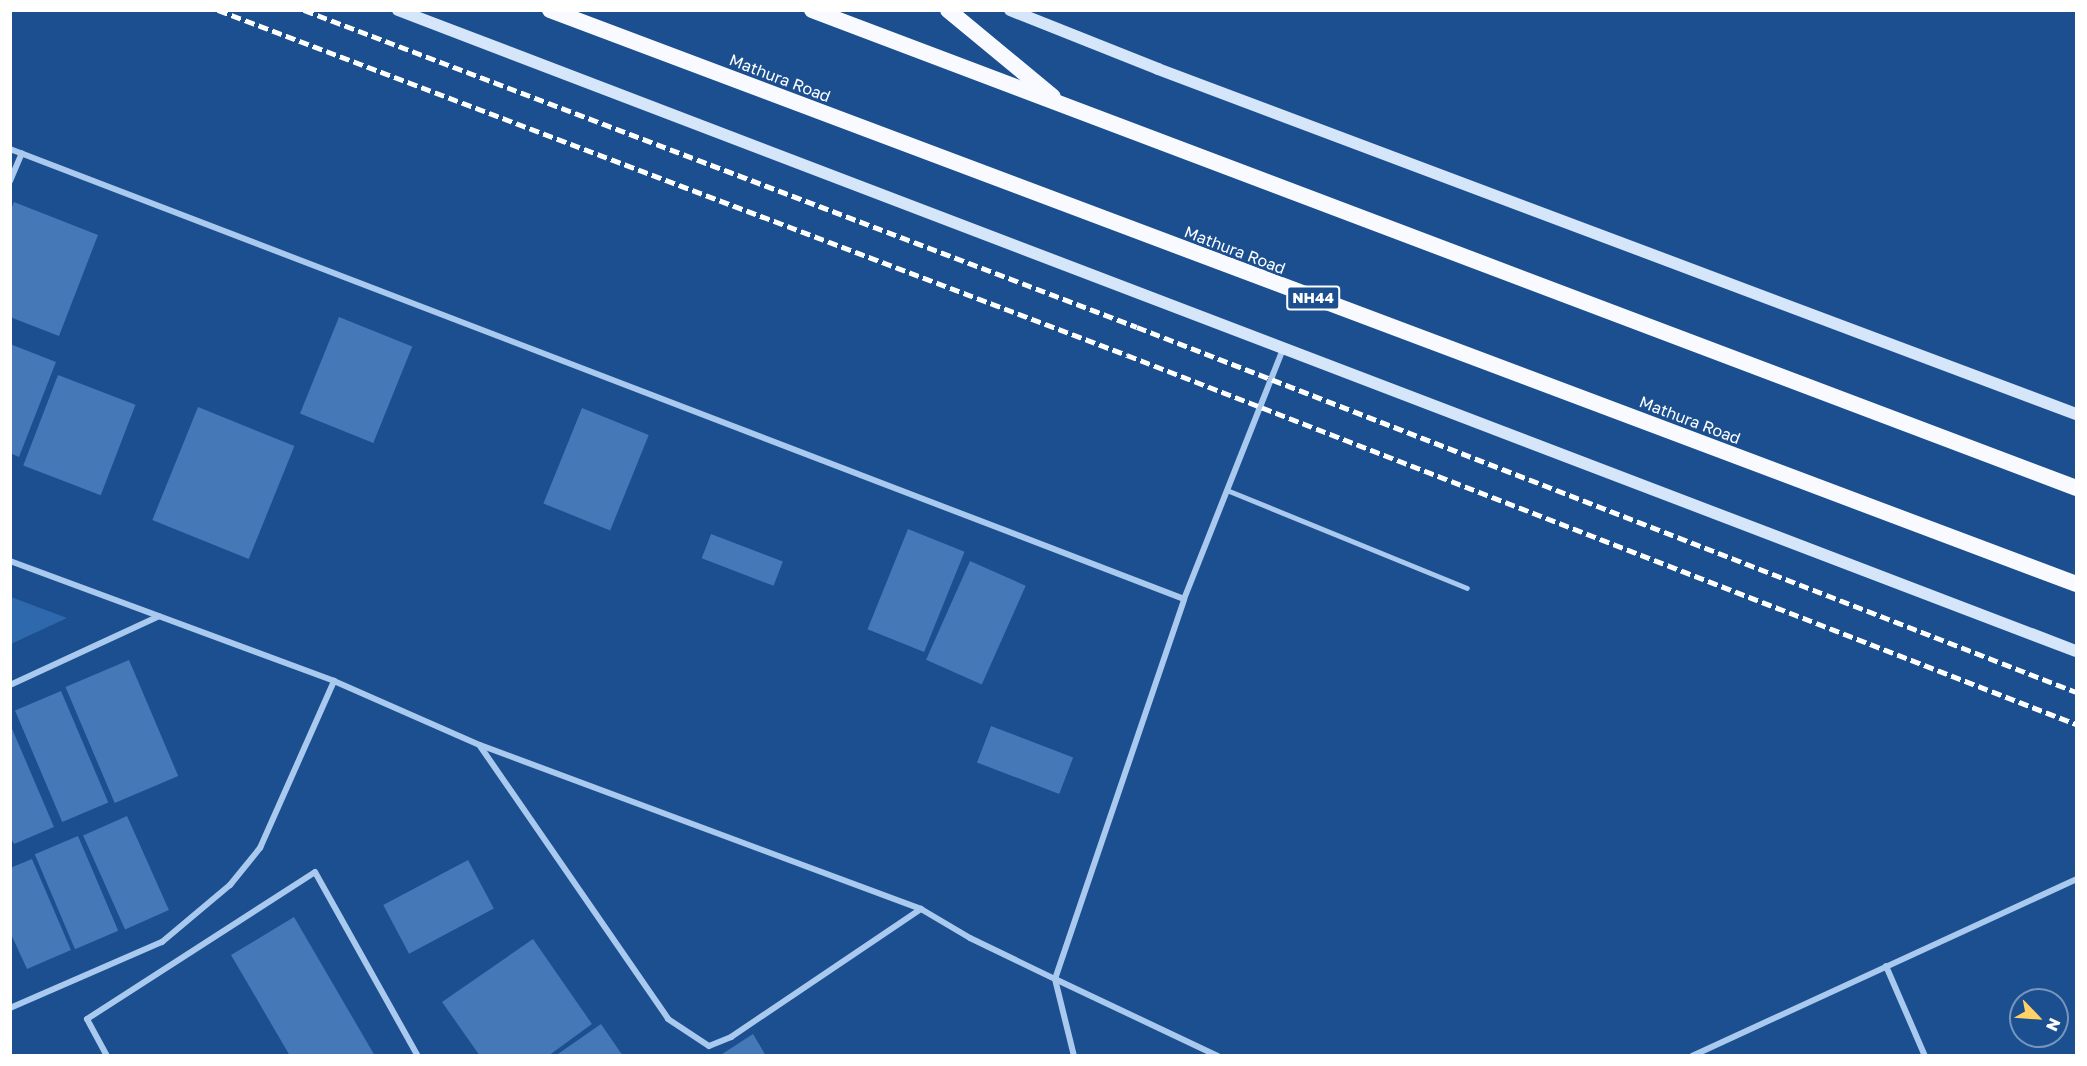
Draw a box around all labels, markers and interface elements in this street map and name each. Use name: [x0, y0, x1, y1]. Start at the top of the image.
street label: Mathura Road: [727, 50, 833, 106]
street label: Mathura Road: [1182, 222, 1288, 278]
road number: NH44: [1286, 286, 1340, 310]
street label: Mathura Road: [1637, 392, 1743, 448]
north arrow: [2009, 988, 2069, 1048]
text: N: [2042, 1015, 2065, 1034]

